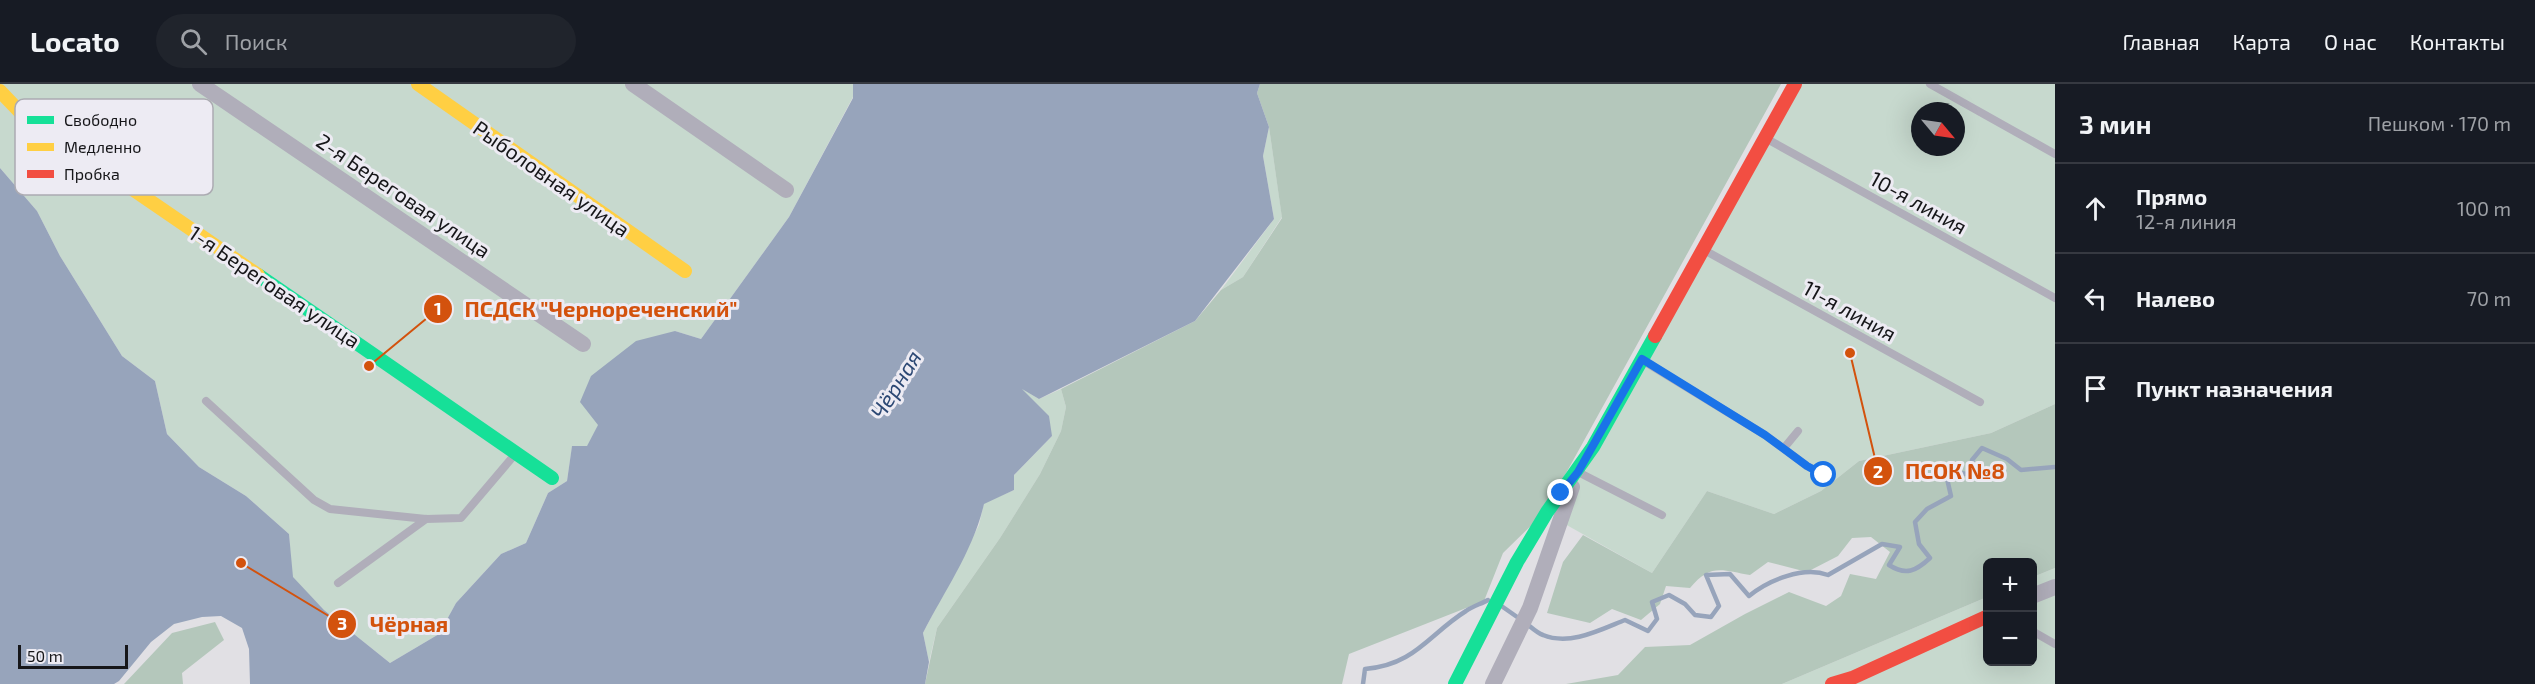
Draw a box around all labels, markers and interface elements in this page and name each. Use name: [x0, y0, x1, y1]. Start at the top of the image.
search box: [156, 14, 576, 68]
text: Locato: [30, 24, 120, 58]
icon: search: [177, 25, 210, 58]
text: Поиск: [225, 28, 288, 54]
text: Главная: [2123, 29, 2200, 54]
text: Карта: [2233, 29, 2291, 54]
text: О нас: [2324, 29, 2377, 54]
text: Контакты: [2410, 29, 2505, 54]
legend: [15, 99, 213, 195]
north arrow: [1911, 102, 1965, 156]
text: 3 мин: [2079, 108, 2151, 139]
text: Свободно: [64, 110, 137, 129]
text: Пешком · 170 m: [2368, 111, 2511, 135]
street label: Рыболовная улица: [468, 115, 635, 242]
street label: 2-я Береговая улица: [312, 128, 496, 263]
text: Медленно: [64, 137, 141, 156]
text: Пробка: [64, 164, 120, 183]
street label: 10-я линия: [1866, 165, 1972, 239]
text: Прямо: [2136, 183, 2207, 209]
icon: ahead: [2079, 192, 2112, 225]
text: 100 m: [2457, 196, 2511, 220]
text: 12-я линия: [2136, 209, 2237, 233]
street label: 1-я Береговая улица: [184, 219, 365, 353]
street label: 11-я линия: [1799, 274, 1901, 346]
icon: left: [2079, 282, 2112, 315]
text: Налево: [2136, 285, 2215, 311]
text: 70 m: [2467, 286, 2511, 310]
callout: ПСДСК "Чернореченский": [423, 289, 750, 329]
text: ПСДСК "Чернореченский": [464, 295, 738, 321]
text: 1: [434, 297, 442, 319]
water label: Чёрная: [864, 345, 926, 423]
icon: arrive: [2079, 372, 2112, 405]
text: Пункт назначения: [2136, 375, 2333, 401]
callout: ПСОК №8: [1863, 451, 2017, 491]
text: ПСОК №8: [1905, 457, 2005, 483]
text: 2: [1873, 460, 1883, 482]
route start: [1810, 461, 1836, 487]
route end: [1547, 479, 1573, 505]
map controls: [1983, 558, 2037, 666]
button: +: [1983, 558, 2037, 612]
callout: Чёрная: [327, 604, 460, 644]
text: Чёрная: [370, 610, 448, 636]
text: 3: [337, 612, 347, 634]
button: −: [1983, 612, 2037, 666]
scale bar: [18, 642, 128, 670]
text: 50 m: [27, 646, 63, 665]

